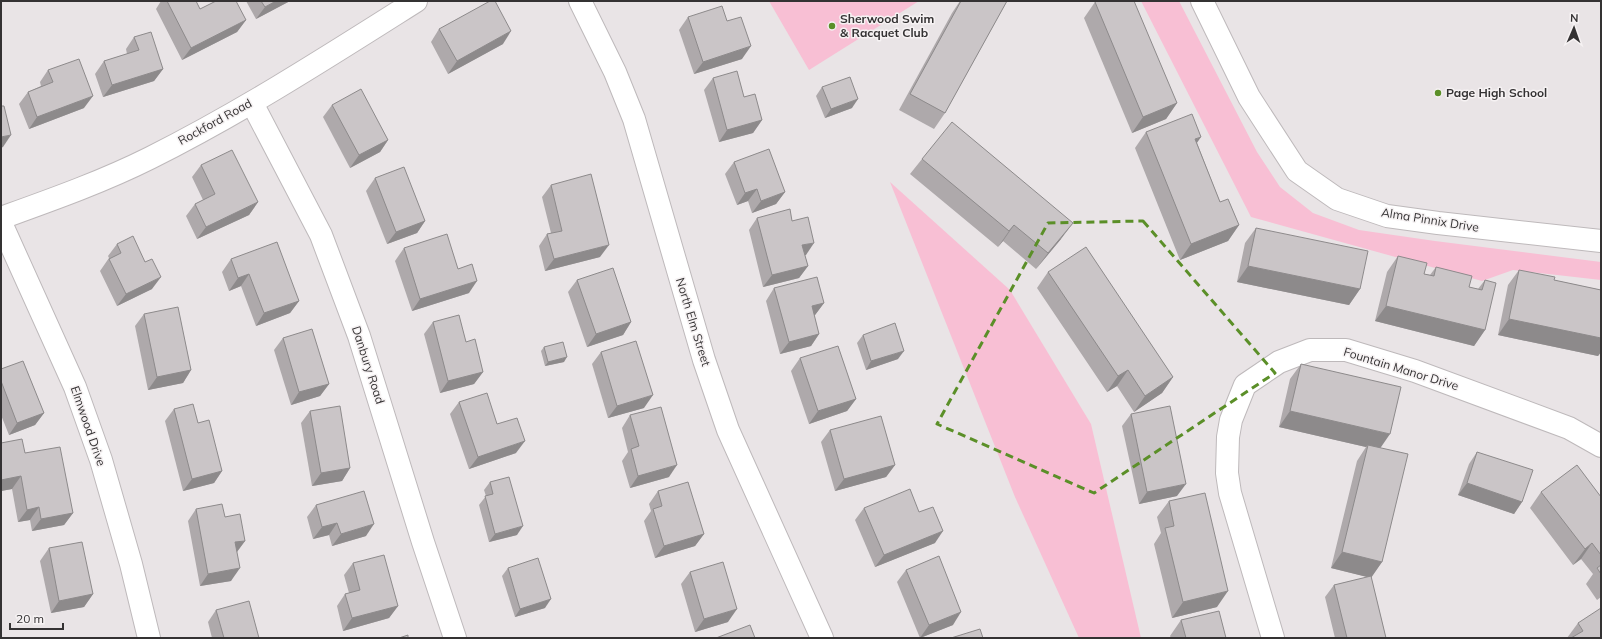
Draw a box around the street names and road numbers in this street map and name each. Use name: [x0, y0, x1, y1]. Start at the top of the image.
street label: Rockford Road: [175, 95, 254, 148]
street label: Alma Pinnix Drive: [1380, 204, 1480, 235]
street label: North Elm Street: [673, 276, 714, 368]
street label: Danbury Road: [349, 324, 388, 406]
street label: Fountain Manor Drive: [1342, 344, 1461, 393]
street label: Elmwood Drive: [68, 384, 109, 468]

